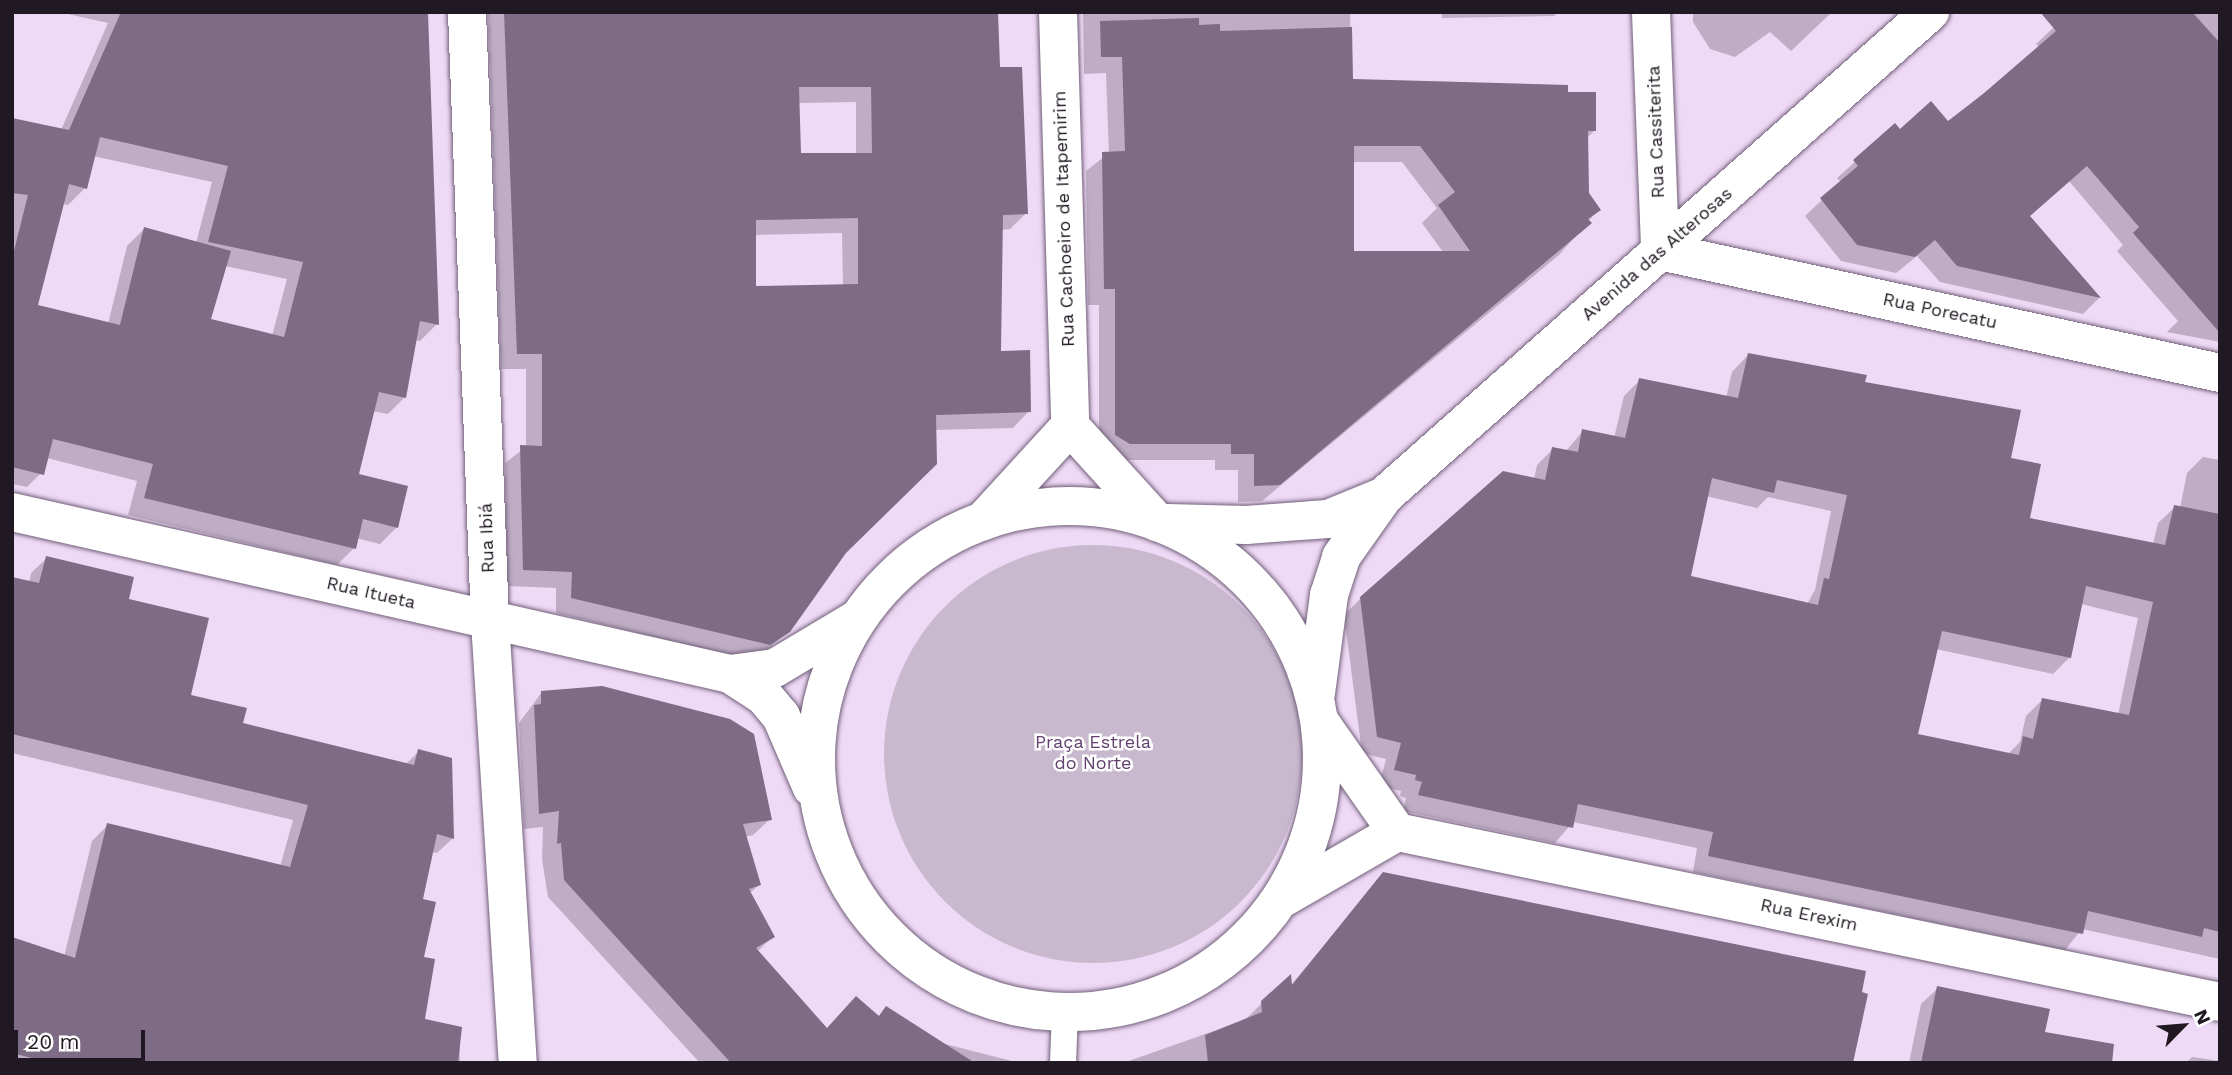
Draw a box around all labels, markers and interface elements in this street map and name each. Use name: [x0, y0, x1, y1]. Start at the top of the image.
street label: Rua Cassiterita: [1643, 65, 1669, 199]
street label: Rua Cachoeiro de Itapemirim: [1049, 90, 1079, 348]
street label: Avenida das Alterosas: [1577, 182, 1737, 326]
street label: Rua Porecatu: [1881, 288, 1999, 334]
street label: Rua Ibiá: [475, 502, 499, 574]
street label: Rua Itueta: [324, 572, 418, 614]
park label: Praça Estrela do Norte: [1035, 732, 1151, 774]
street label: Rua Erexim: [1758, 894, 1860, 936]
north arrow: [2148, 991, 2218, 1061]
text: N: [2189, 1006, 2216, 1028]
scale bar: [18, 1016, 149, 1060]
text: 20 m: [27, 1029, 79, 1054]

